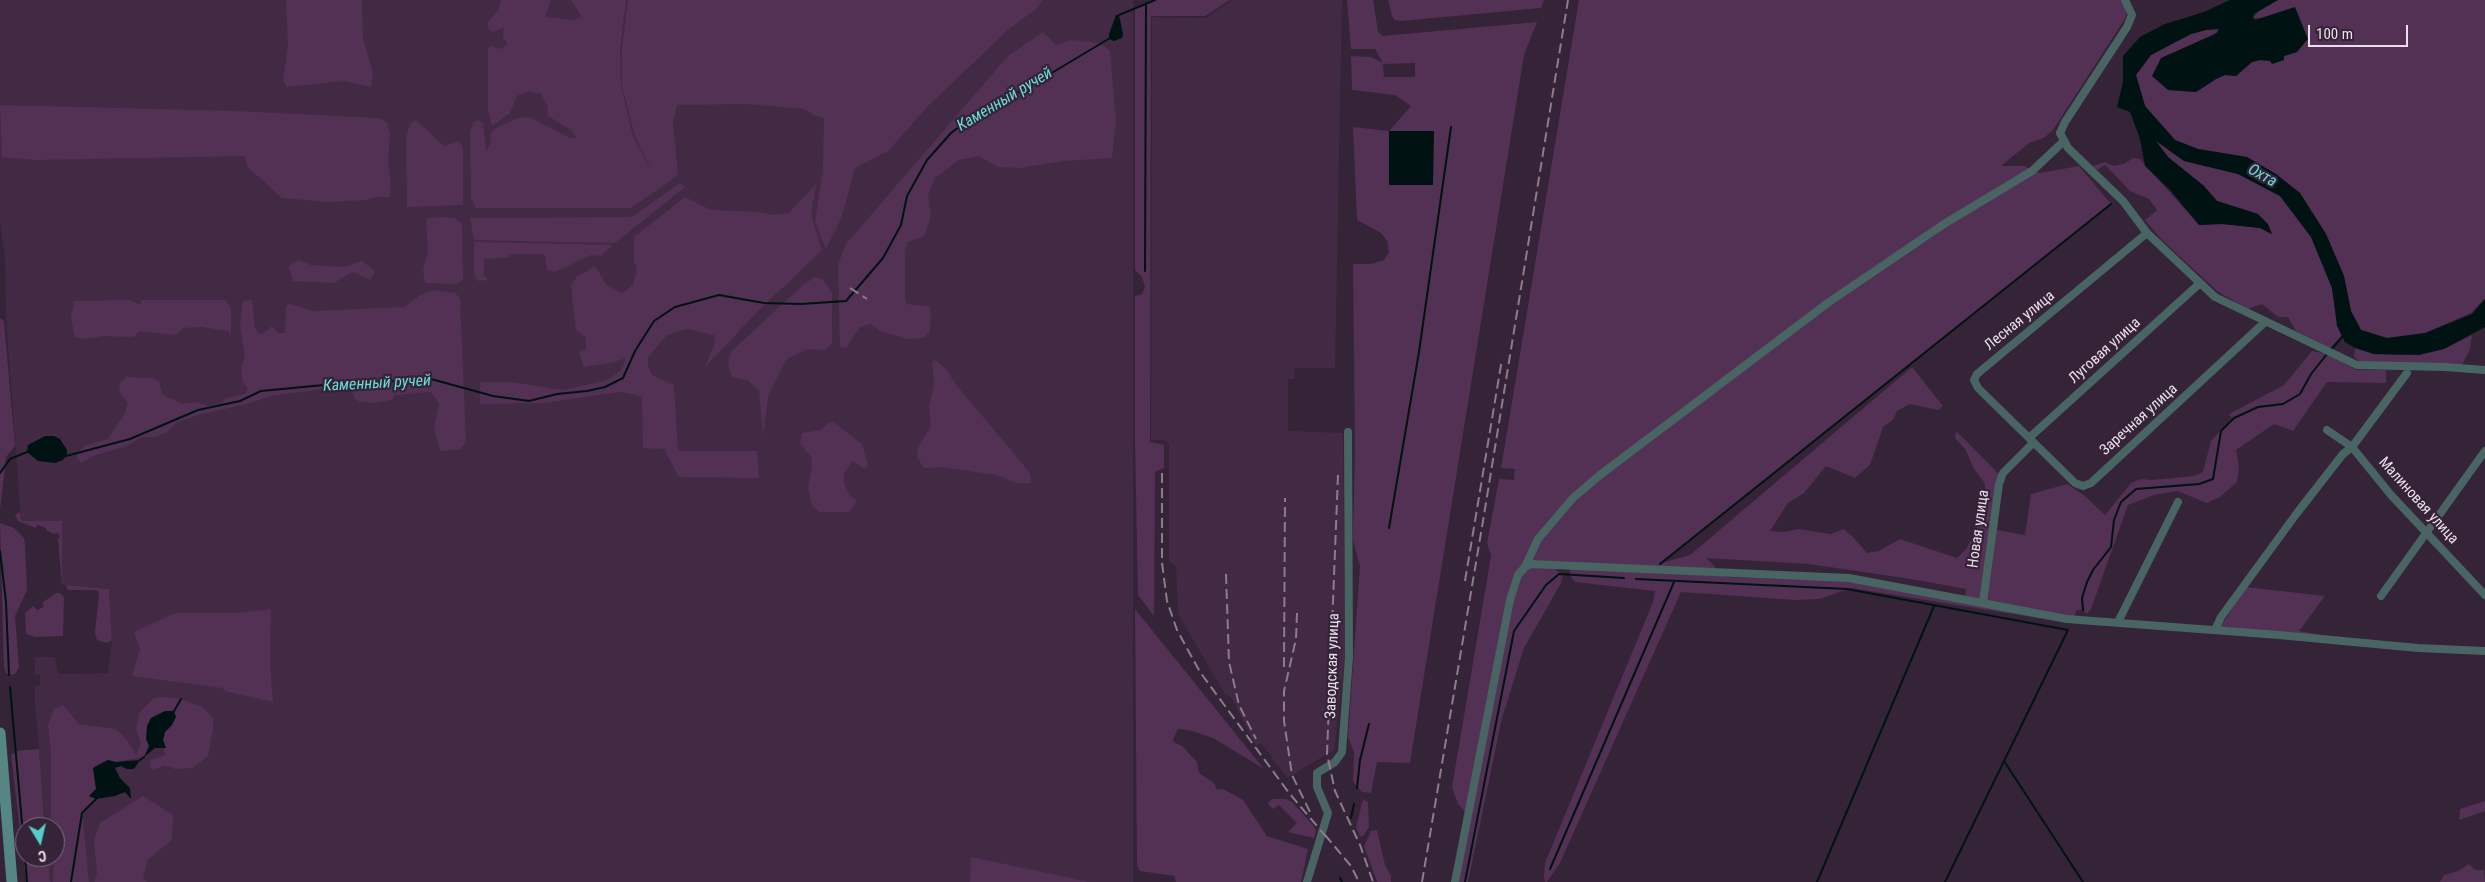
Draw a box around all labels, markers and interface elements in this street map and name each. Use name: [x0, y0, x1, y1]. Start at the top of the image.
scale bar: [2310, 15, 2410, 47]
text: 100 m: [2316, 25, 2353, 43]
water label: Каменный ручей: [954, 64, 1056, 136]
water label: Охта: [2244, 160, 2280, 192]
street label: Лесная улица: [1981, 287, 2059, 355]
street label: Луговая улица: [2065, 314, 2145, 388]
water label: Каменный ручей: [323, 372, 431, 396]
street label: Заречная улица: [2096, 380, 2182, 460]
street label: Малиновая улица: [2374, 454, 2462, 548]
street label: Новая улица: [1965, 489, 1993, 569]
street label: Заводская улица: [1322, 613, 1344, 719]
north arrow: [15, 817, 65, 867]
text: С: [37, 847, 47, 864]

